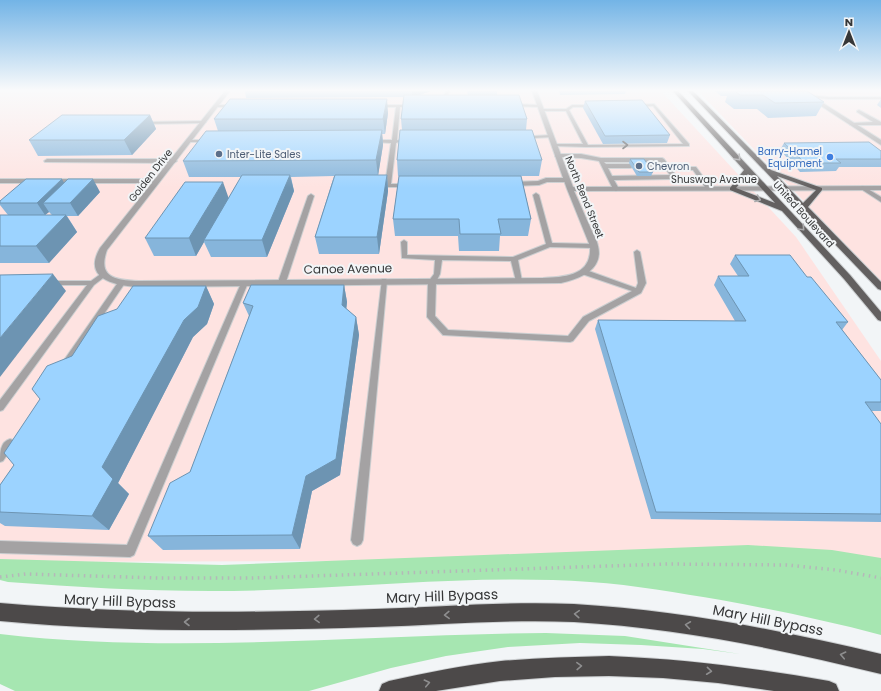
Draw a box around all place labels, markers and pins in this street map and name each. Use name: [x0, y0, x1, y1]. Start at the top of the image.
place label: Barry-Hamel Equipment: [758, 144, 822, 171]
place label: Inter-Lite Sales: [227, 147, 301, 162]
marker: Inter-Lite Sales: [214, 149, 224, 159]
marker: Barry-Hamel Equipment: [825, 152, 835, 162]
place label: Chevron: [647, 159, 689, 174]
marker: Chevron: [634, 161, 644, 171]

